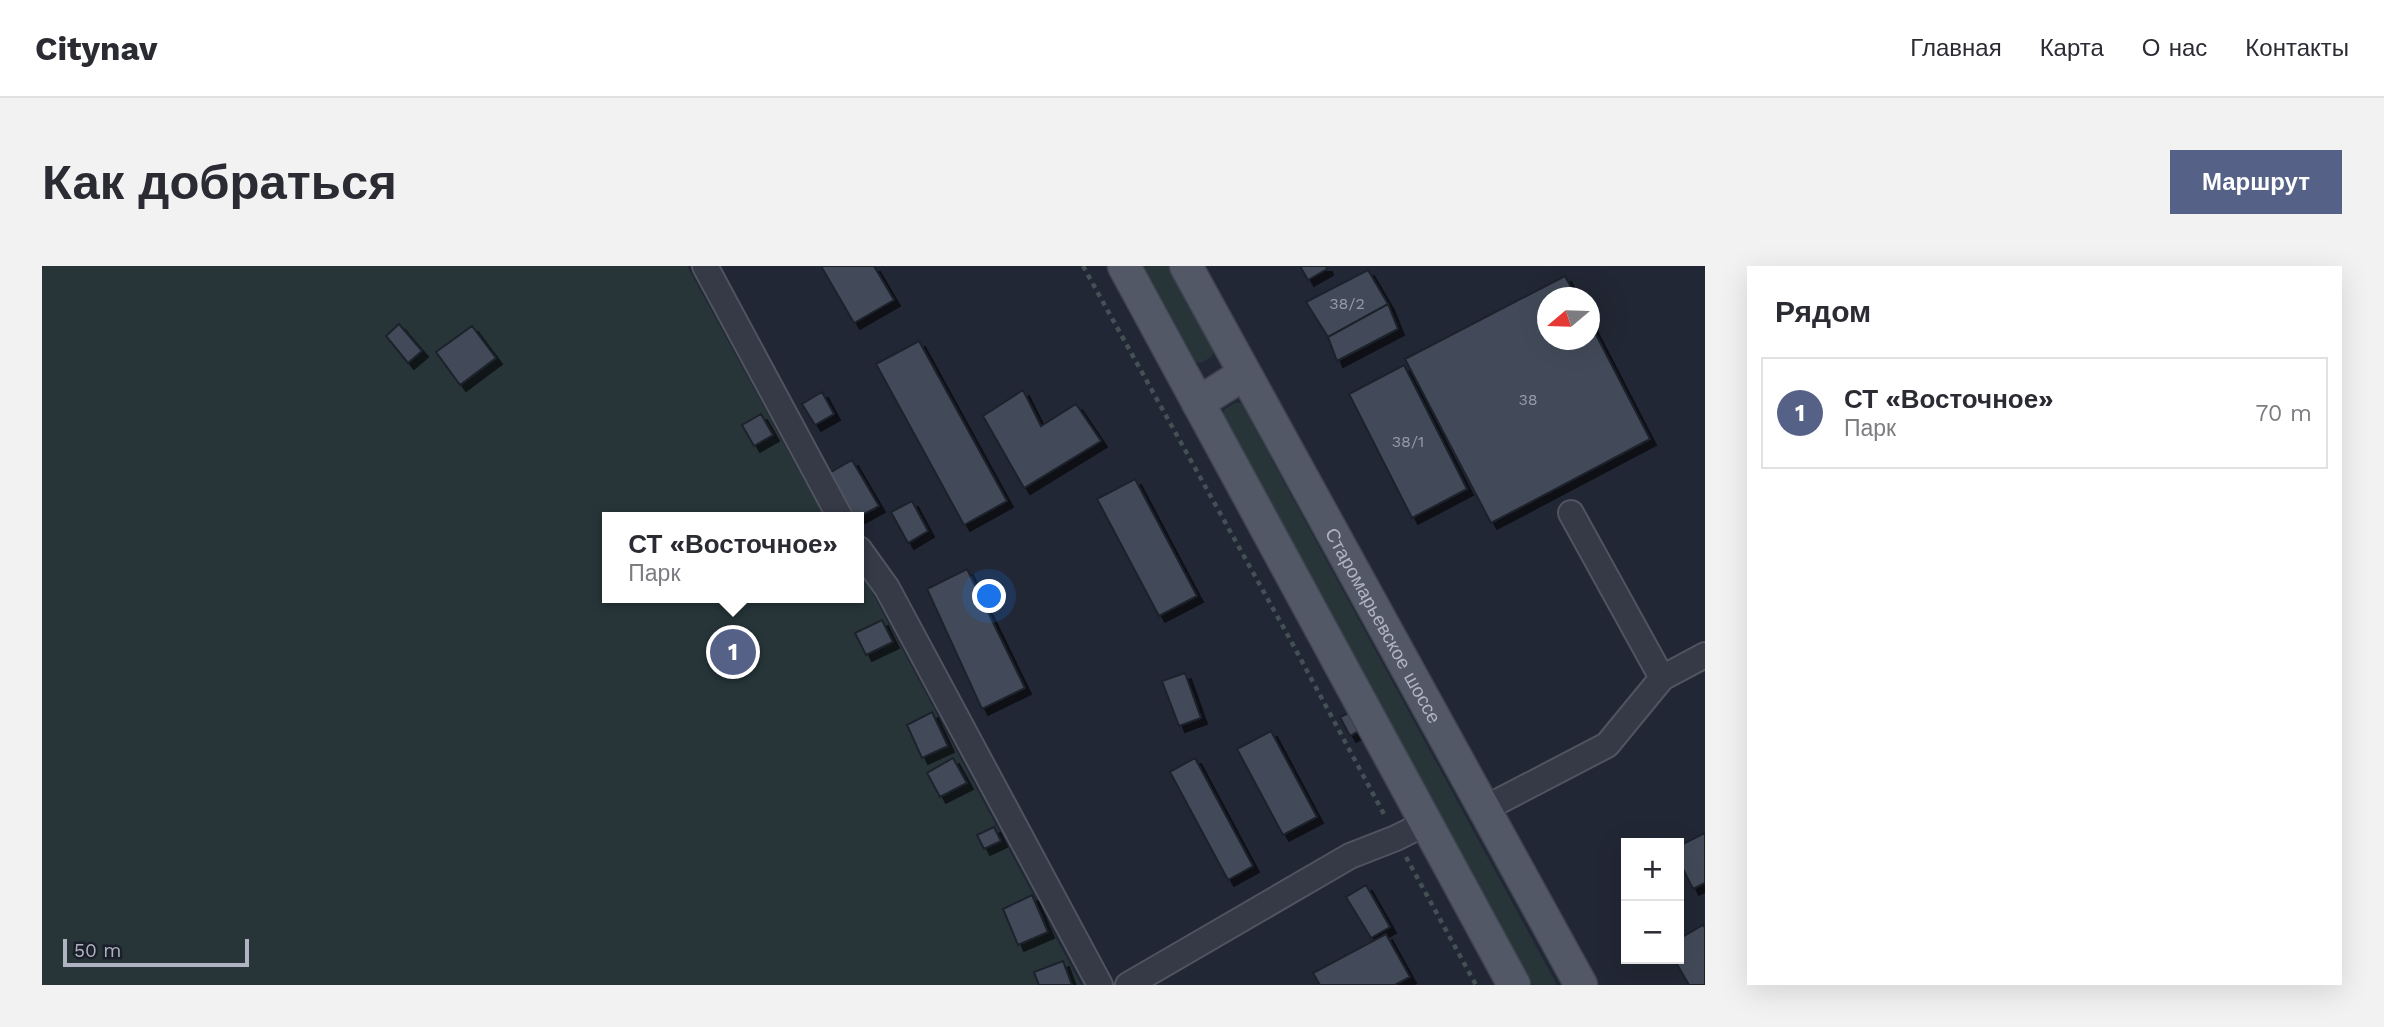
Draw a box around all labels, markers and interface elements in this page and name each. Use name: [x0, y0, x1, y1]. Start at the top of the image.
text: Citynav: [35, 29, 157, 68]
text: Главная: [1910, 34, 2002, 62]
text: Карта: [2040, 34, 2104, 62]
text: О нас: [2142, 34, 2207, 62]
text: Контакты: [2245, 34, 2349, 62]
button: Маршрут: [2170, 150, 2342, 214]
text: Как добраться: [42, 153, 397, 211]
north arrow: [1537, 287, 1600, 350]
house number: 38/2: [1329, 294, 1365, 313]
text: Рядом: [1775, 294, 1871, 329]
text: СТ «Восточное»: [1844, 384, 2053, 414]
house number: 38: [1518, 390, 1538, 409]
text: 1: [1795, 400, 1805, 427]
text: 70 m: [2255, 400, 2312, 427]
text: Парк: [1844, 415, 1896, 442]
house number: 38/1: [1392, 432, 1424, 451]
popup: [602, 512, 864, 603]
street label: Старомарьевское шоссе: [1320, 524, 1446, 727]
text: СТ «Восточное»: [628, 529, 838, 559]
text: Парк: [628, 560, 680, 587]
your location: [972, 579, 1006, 613]
pin: 1: [710, 626, 756, 678]
map controls: [1621, 838, 1684, 964]
button: +: [1621, 838, 1684, 901]
button: −: [1621, 901, 1684, 964]
scale bar: [63, 936, 248, 968]
text: 50 m: [74, 939, 121, 962]

